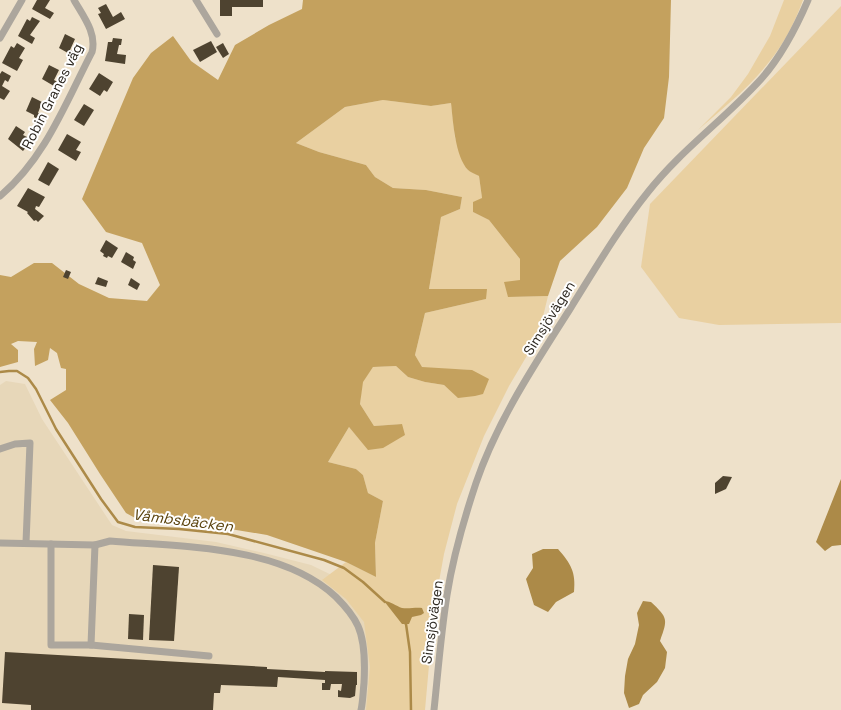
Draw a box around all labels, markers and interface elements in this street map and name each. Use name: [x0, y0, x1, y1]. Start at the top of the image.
street label: Robin Granes väg: [18, 40, 86, 152]
street label: Simsjövägen: [519, 277, 579, 359]
water label: Våmbsbäcken: [132, 504, 235, 536]
street label: Simsjövägen: [417, 579, 447, 665]

